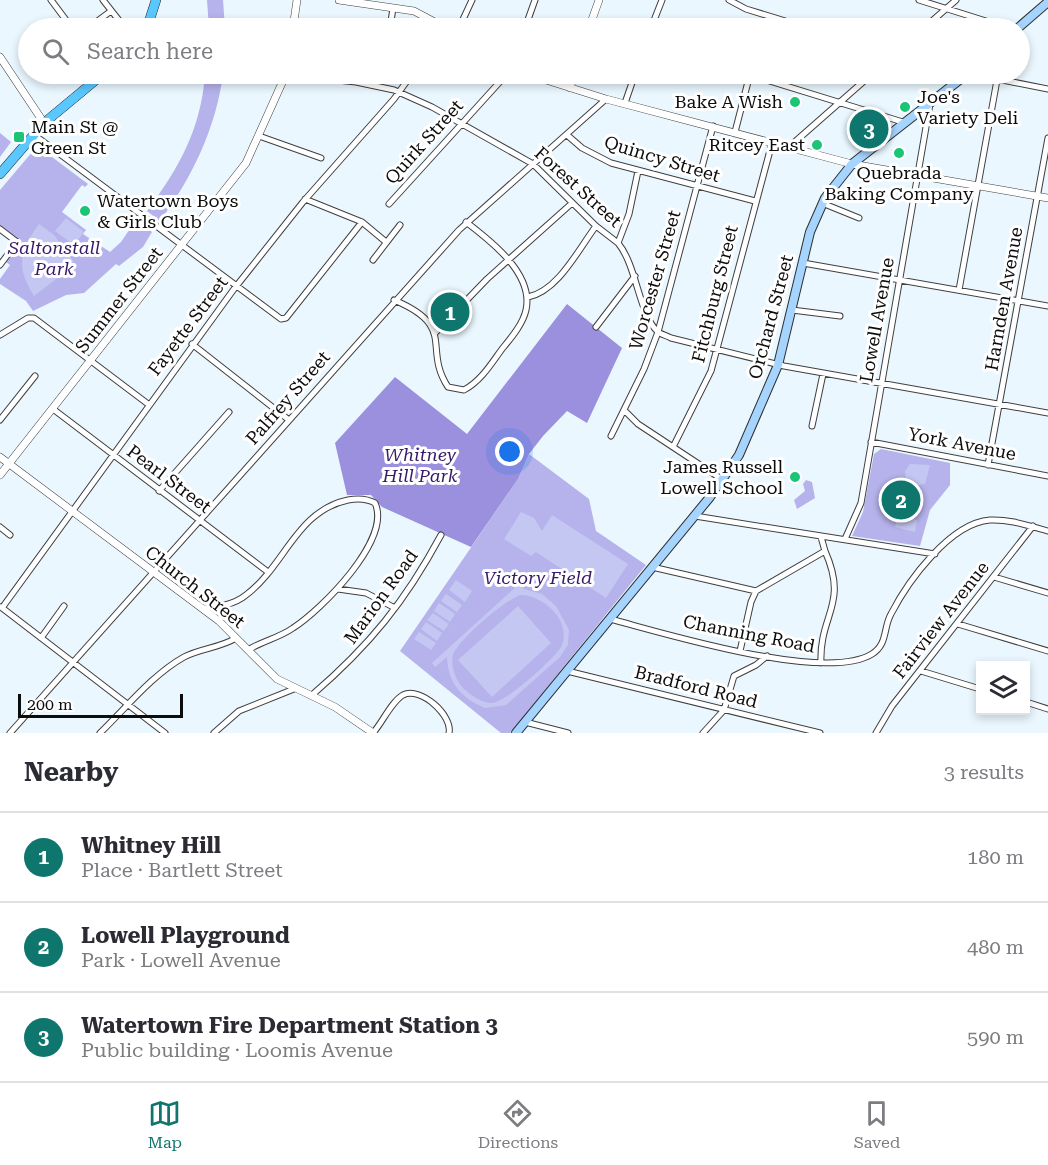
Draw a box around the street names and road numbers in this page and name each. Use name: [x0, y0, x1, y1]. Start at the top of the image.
street label: Quirk Street: [380, 95, 467, 188]
street label: Quincy Street: [602, 131, 723, 186]
street label: Forest Street: [531, 142, 626, 231]
street label: Worcester Street: [625, 207, 685, 352]
street label: Fitchburg Street: [687, 223, 742, 365]
street label: Harnden Avenue: [981, 225, 1027, 372]
street label: Summer Street: [71, 242, 167, 357]
street label: Orchard Street: [744, 252, 797, 381]
street label: Lowell Avenue: [855, 256, 898, 384]
street label: Fayette Street: [143, 272, 232, 379]
street label: Palfrey Street: [241, 346, 334, 449]
street label: York Avenue: [906, 423, 1018, 464]
street label: Pearl Street: [123, 440, 216, 517]
street label: Church Street: [141, 541, 250, 632]
street label: Marion Road: [339, 545, 422, 648]
street label: Fairview Avenue: [888, 557, 993, 682]
street label: Channing Road: [681, 610, 817, 657]
street label: Bradford Road: [632, 661, 760, 712]

